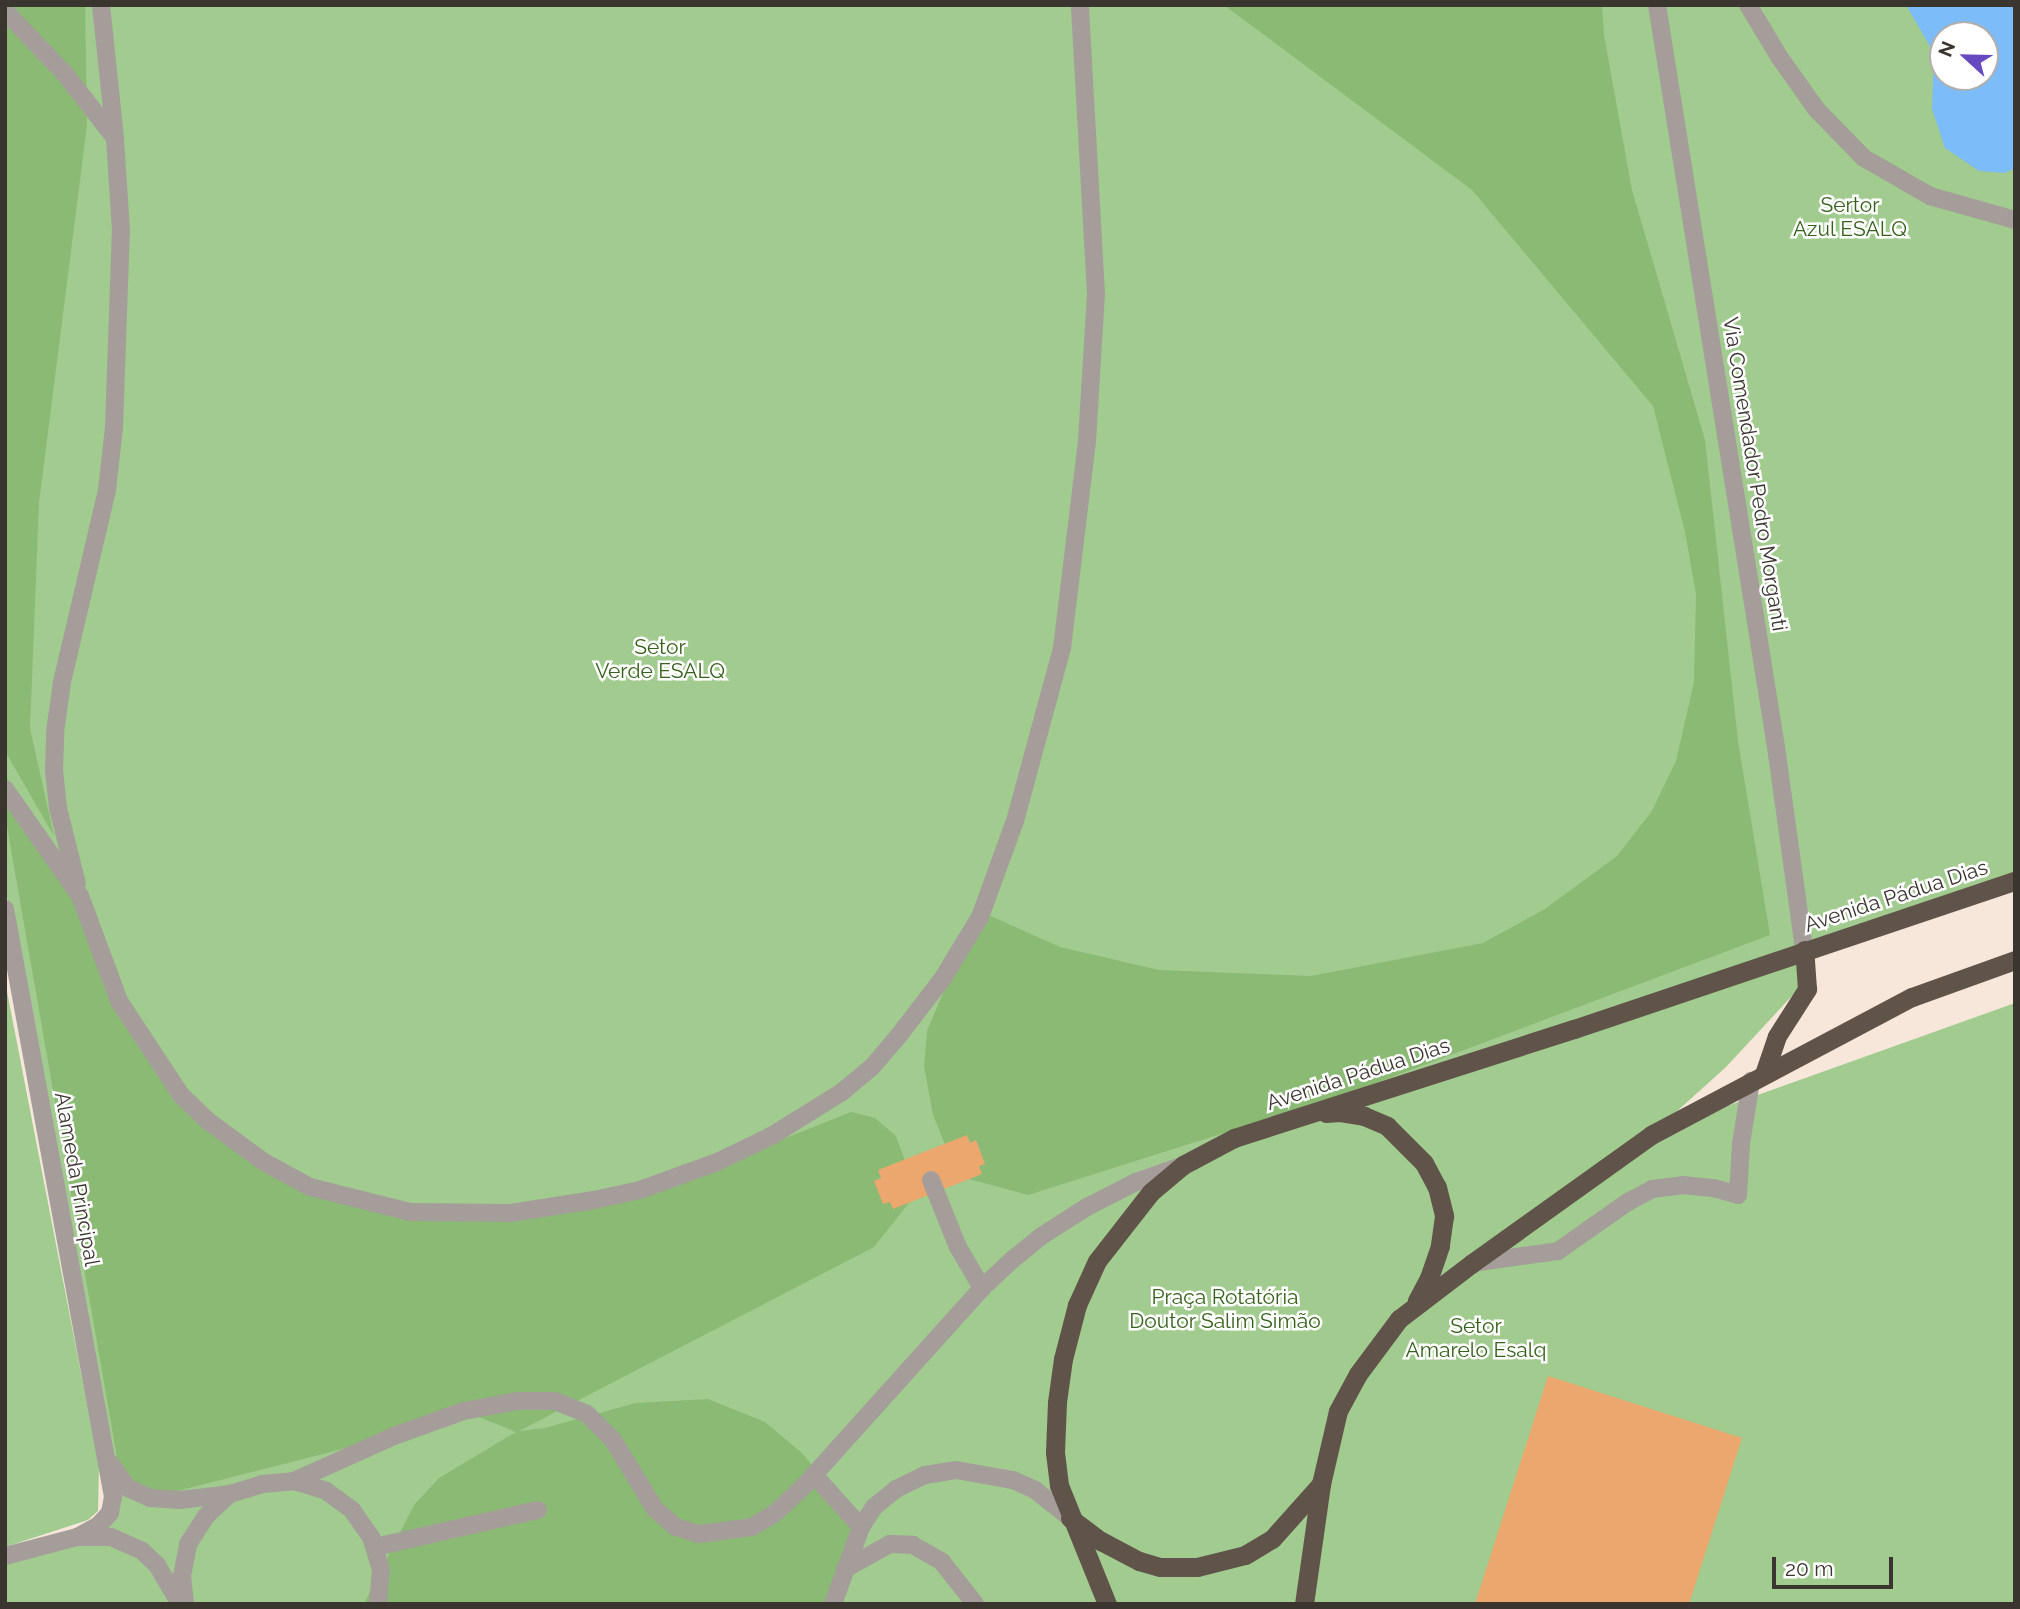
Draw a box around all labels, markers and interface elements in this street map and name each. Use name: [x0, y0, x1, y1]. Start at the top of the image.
north arrow: [1929, 21, 1999, 91]
text: N: [1933, 38, 1959, 60]
park label: Sertor Azul ESALQ: [1793, 192, 1907, 242]
street label: Via Comendador Pedro Morganti: [1718, 315, 1792, 633]
park label: Setor Verde ESALQ: [595, 634, 725, 684]
street label: Avenida Pádua Dias: [1801, 854, 1991, 938]
street label: Avenida Pádua Dias: [1263, 1032, 1453, 1116]
street label: Alameda Principal: [49, 1090, 105, 1268]
park label: Praça Rotatória Doutor Salim Simão: [1129, 1284, 1321, 1334]
park label: Setor Amarelo Esalq: [1406, 1313, 1546, 1363]
scale bar: [1775, 1542, 1896, 1586]
text: 20 m: [1785, 1556, 1833, 1581]

